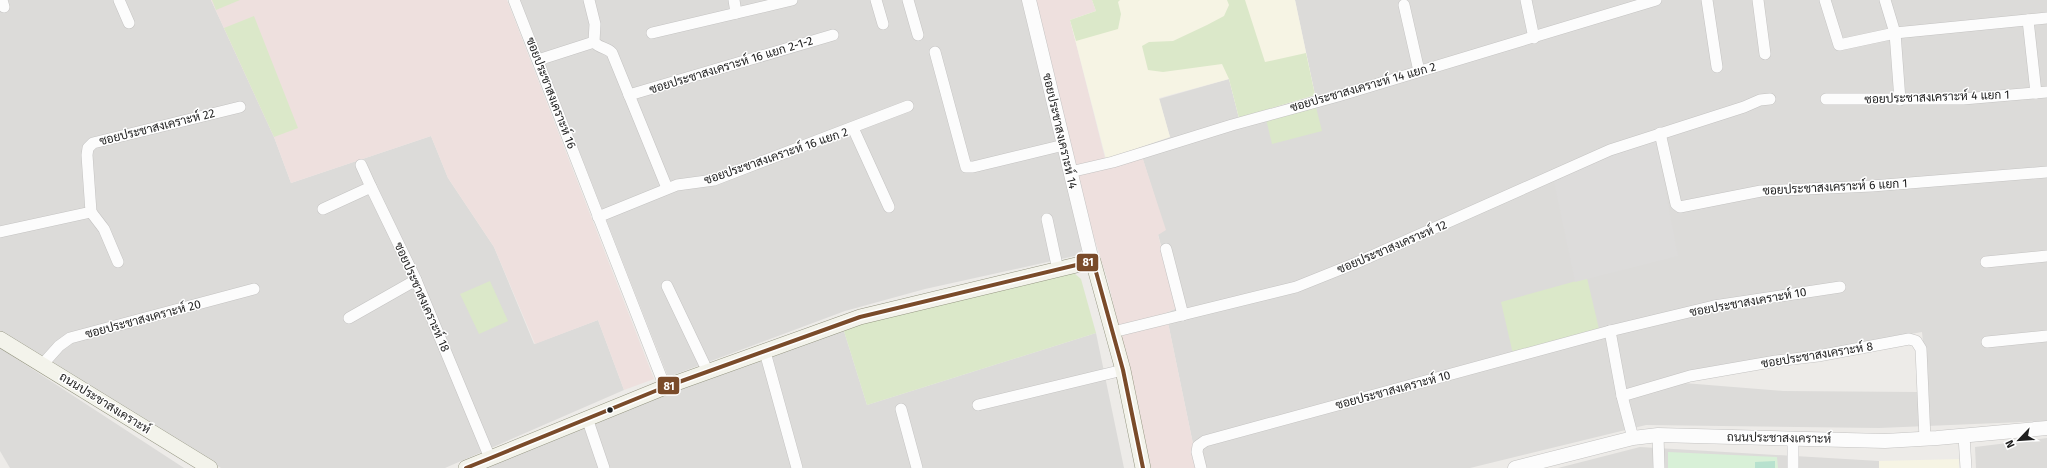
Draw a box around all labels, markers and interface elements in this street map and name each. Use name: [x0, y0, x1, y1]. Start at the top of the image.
street label: ซอยประชาสงเคราะห์ 16 แยก 2-1-2: [647, 32, 815, 97]
street label: ซอยประชาสงเคราะห์ 16: [523, 35, 580, 151]
street label: ซอยประชาสงเคราะห์ 14 แยก 2: [1288, 58, 1438, 115]
street label: ซอยประชาสงเคราะห์ 14: [1040, 72, 1081, 191]
street label: ซอยประชาสงเคราะห์ 4 แยก 1: [1864, 86, 2010, 107]
street label: ซอยประชาสงเคราะห์ 22: [98, 105, 216, 148]
street label: ซอยประชาสงเคราะห์ 16 แยก 2: [702, 124, 850, 187]
street label: ซอยประชาสงเคราะห์ 6 แยก 1: [1762, 175, 1908, 198]
street label: ซอยประชาสงเคราะห์ 12: [1335, 217, 1449, 276]
street label: ซอยประชาสงเคราะห์ 18: [392, 240, 454, 354]
line badge: 81: [1076, 253, 1099, 272]
text: 81: [1082, 256, 1094, 269]
street label: ซอยประชาสงเคราะห์ 10: [1688, 284, 1808, 319]
street label: ซอยประชาสงเคราะห์ 20: [83, 296, 203, 341]
street label: ซอยประชาสงเคราะห์ 8: [1760, 338, 1874, 371]
street label: ซอยประชาสงเคราะห์ 10: [1334, 367, 1452, 412]
street label: ถนนประชาสงเคราะห์: [57, 369, 154, 437]
line badge: 81: [657, 376, 680, 395]
text: 81: [663, 380, 675, 393]
unlabelled marker: [605, 405, 615, 415]
north arrow: [1999, 420, 2039, 460]
street label: ถนนประชาสงเคราะห์: [1727, 429, 1831, 446]
text: N: [2003, 438, 2018, 450]

